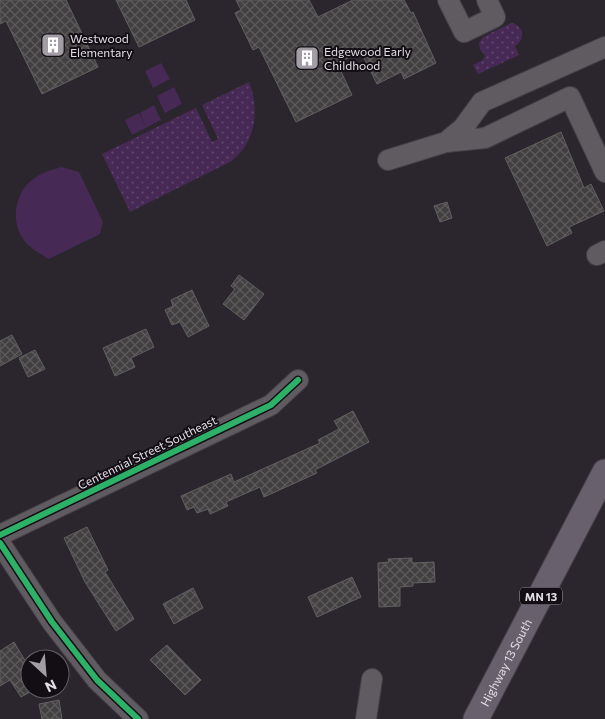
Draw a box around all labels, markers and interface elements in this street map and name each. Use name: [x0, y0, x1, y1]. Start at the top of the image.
place label: Westwood Elementary: [70, 31, 132, 59]
building icon: Westwood Elementary: [40, 32, 66, 58]
place label: Edgewood Early Childhood: [324, 44, 411, 72]
building icon: Edgewood Early Childhood: [294, 45, 320, 71]
street label: Centennial Street Southeast: [75, 412, 219, 492]
road number: MN 13: [520, 588, 562, 604]
street label: Highway 13 South: [477, 616, 534, 708]
north arrow: [20, 649, 70, 699]
text: N: [42, 676, 59, 696]

